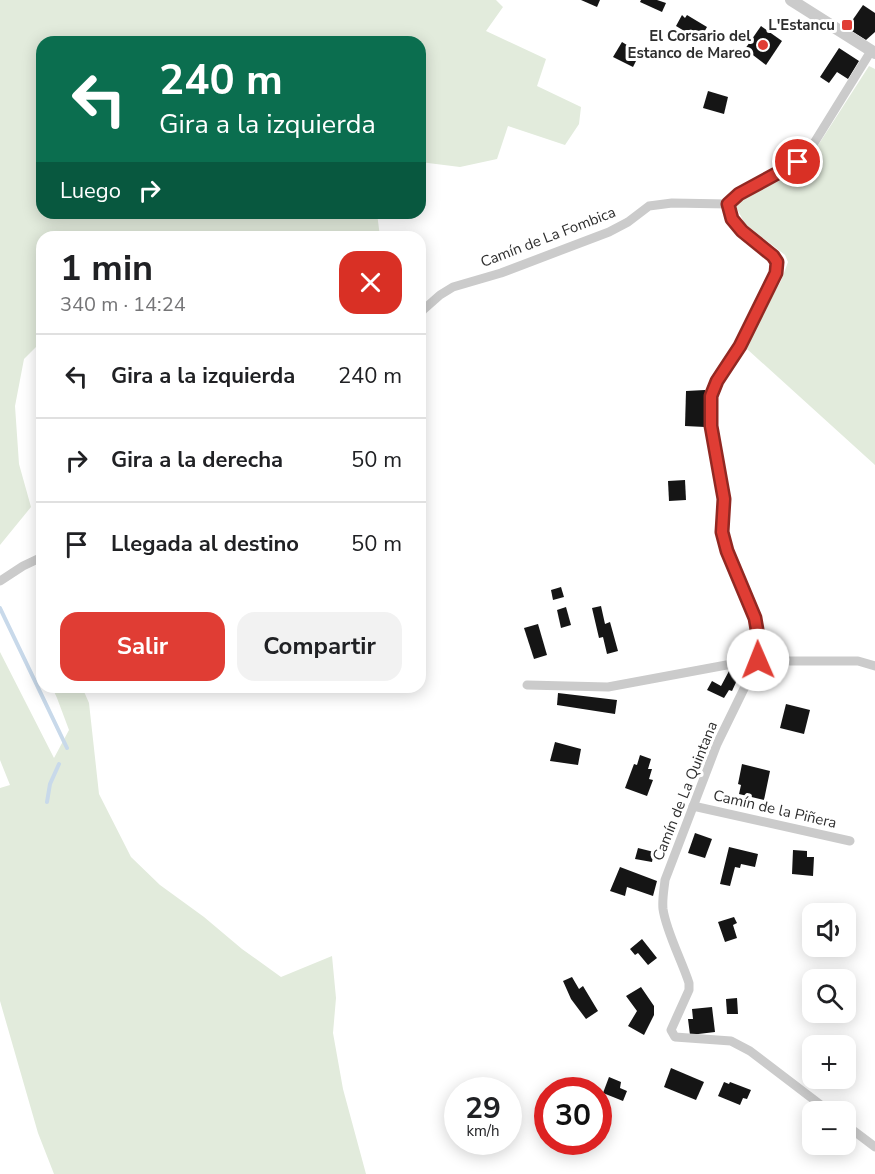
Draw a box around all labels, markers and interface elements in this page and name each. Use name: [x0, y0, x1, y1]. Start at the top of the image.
place label: L'Estancu: [768, 15, 835, 35]
marker: L'Estancu: [840, 18, 854, 32]
place label: El Corsario del Estanco de Mareo: [628, 26, 751, 63]
marker: El Corsario del Estanco de Mareo: [756, 38, 770, 52]
text: 240 m: [159, 52, 283, 109]
icon: left: [60, 60, 138, 138]
text: Gira a la izquierda: [159, 106, 376, 143]
pin: [772, 136, 823, 187]
icon: arrive: [781, 145, 814, 178]
icon: right: [133, 174, 166, 207]
text: Luego: [60, 176, 121, 206]
street label: Camín de La Fombica: [478, 202, 618, 272]
text: 1 min: [60, 244, 153, 293]
button: close: [339, 251, 402, 314]
text: 340 m · 14:24: [60, 291, 186, 318]
icon: left: [60, 360, 93, 393]
text: Gira a la izquierda: [111, 361, 295, 391]
text: 240 m: [338, 361, 402, 391]
icon: right: [60, 444, 93, 477]
text: Gira a la derecha: [111, 445, 283, 475]
text: 50 m: [351, 445, 402, 475]
icon: arrive: [60, 528, 93, 561]
text: Llegada al destino: [111, 529, 299, 559]
text: 50 m: [351, 529, 402, 559]
button: Salir: [60, 612, 225, 681]
button: Compartir: [237, 612, 402, 681]
position arrow: [726, 628, 790, 692]
street label: Camín de La Quintana: [648, 718, 722, 864]
street label: Camín de la Piñera: [711, 785, 839, 833]
map controls: [802, 903, 856, 1155]
button: sound: [802, 903, 856, 957]
button: search: [802, 969, 856, 1023]
button: +: [802, 1035, 856, 1089]
speed limit sign: 30: [534, 1077, 612, 1155]
text: 29: [465, 1088, 501, 1129]
button: −: [802, 1101, 856, 1155]
text: km/h: [466, 1121, 500, 1141]

